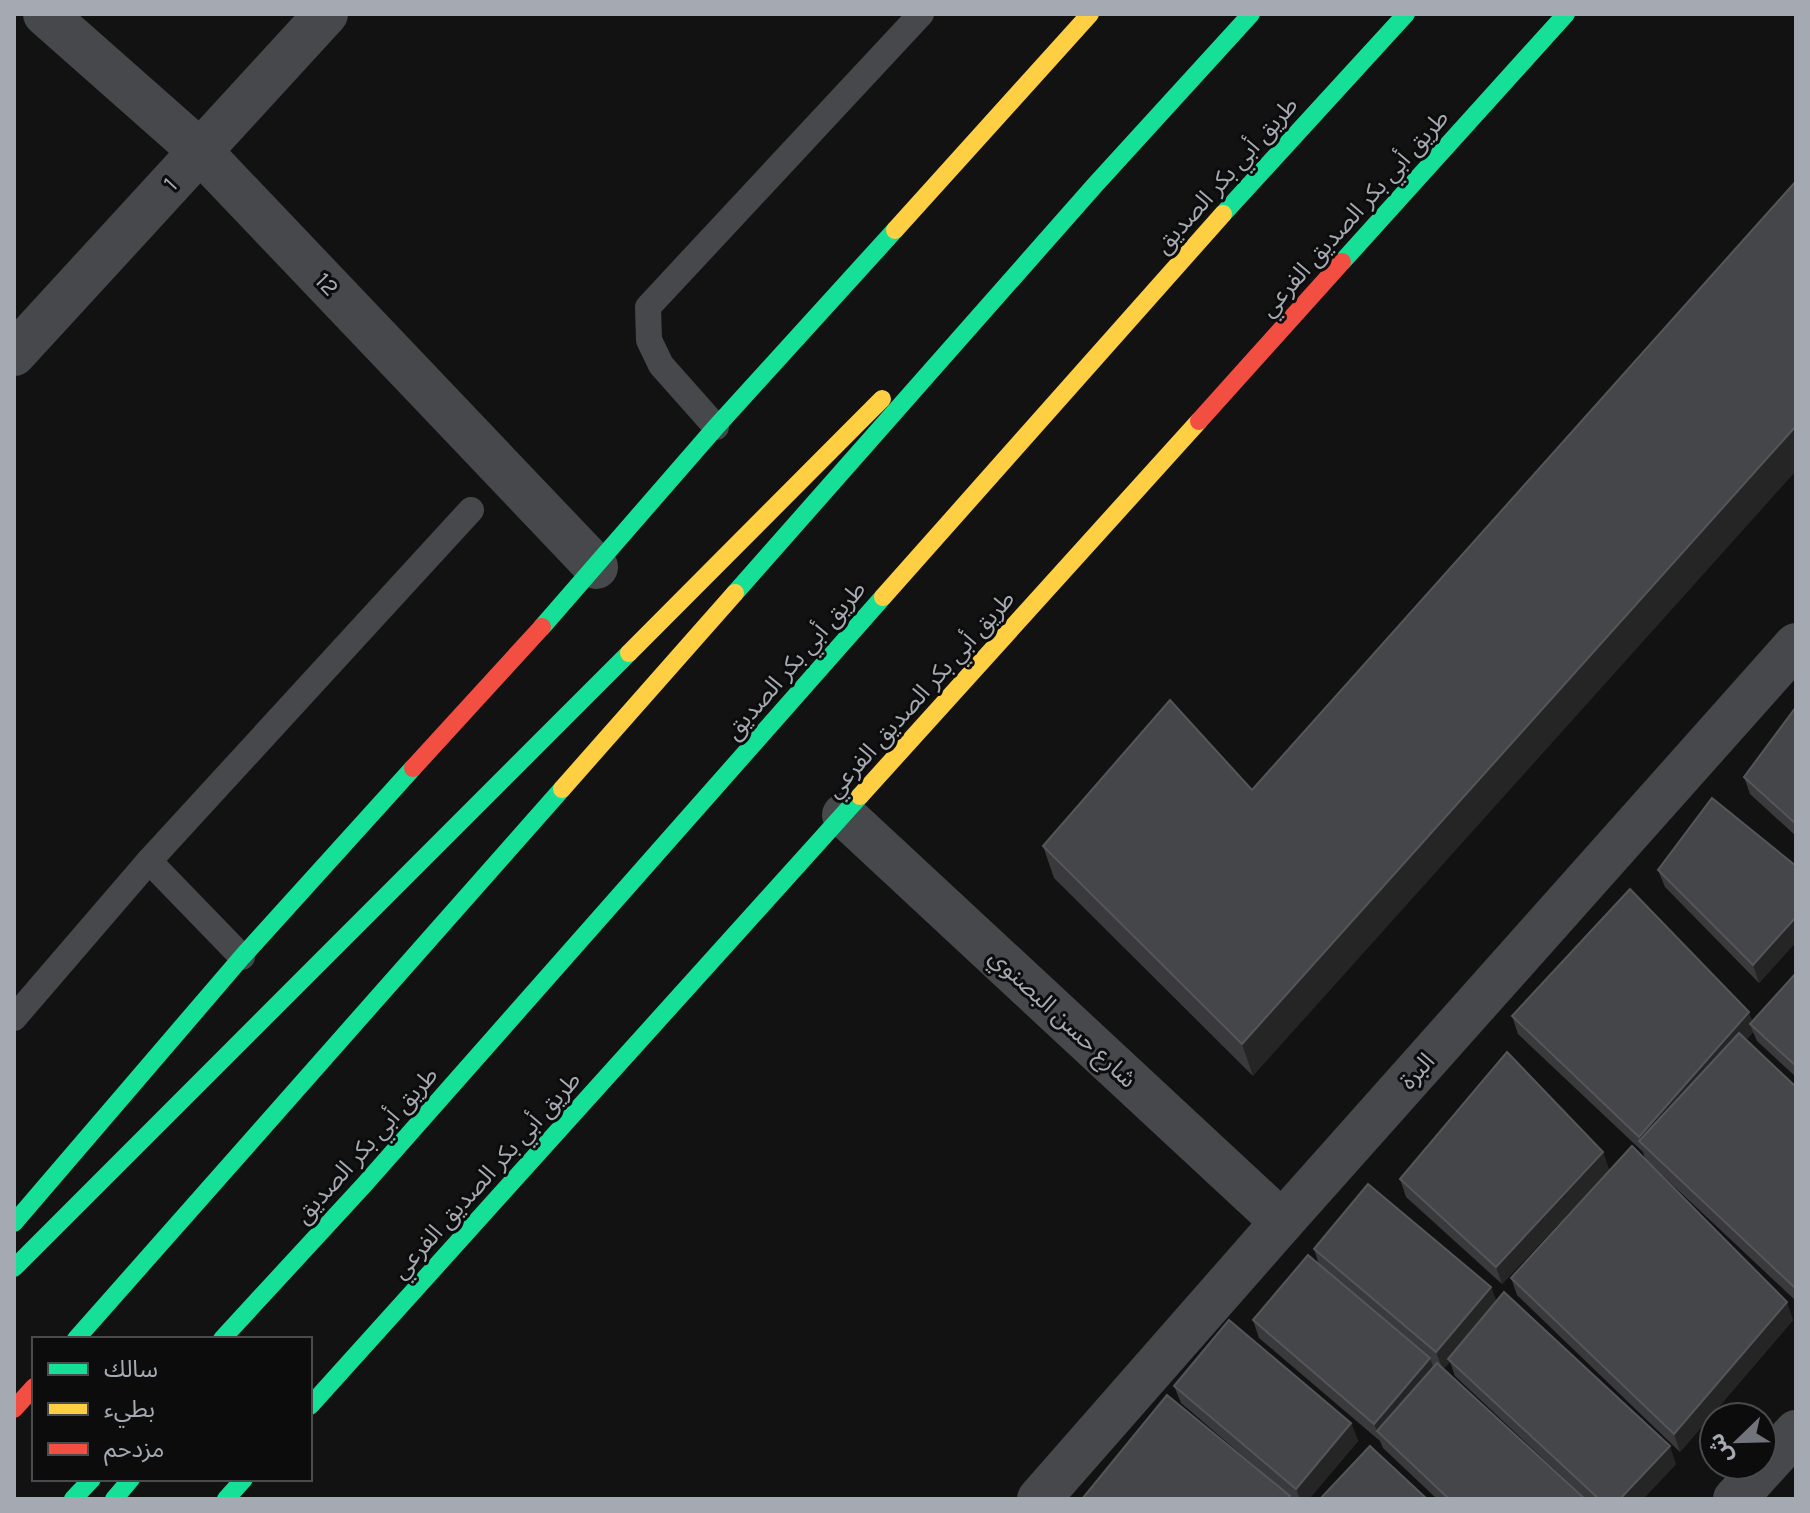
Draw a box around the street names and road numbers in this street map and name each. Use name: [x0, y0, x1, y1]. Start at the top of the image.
street label: طريق أبي بكر الصديق: [1147, 90, 1307, 262]
street label: طريق أبي بكر الصديق الفرعي: [1252, 102, 1458, 325]
street label: 1: [157, 172, 183, 196]
street label: 12: [309, 266, 345, 302]
street label: طريق أبي بكر الصديق: [717, 574, 875, 748]
street label: طريق أبي بكر الصديق الفرعي: [818, 583, 1024, 806]
street label: شارع حسن البصنوي: [980, 943, 1142, 1097]
street label: البرة: [1394, 1047, 1440, 1095]
street label: طريق أبي بكر الصديق: [287, 1060, 447, 1232]
street label: طريق أبي بكر الصديق الفرعي: [384, 1064, 590, 1287]

